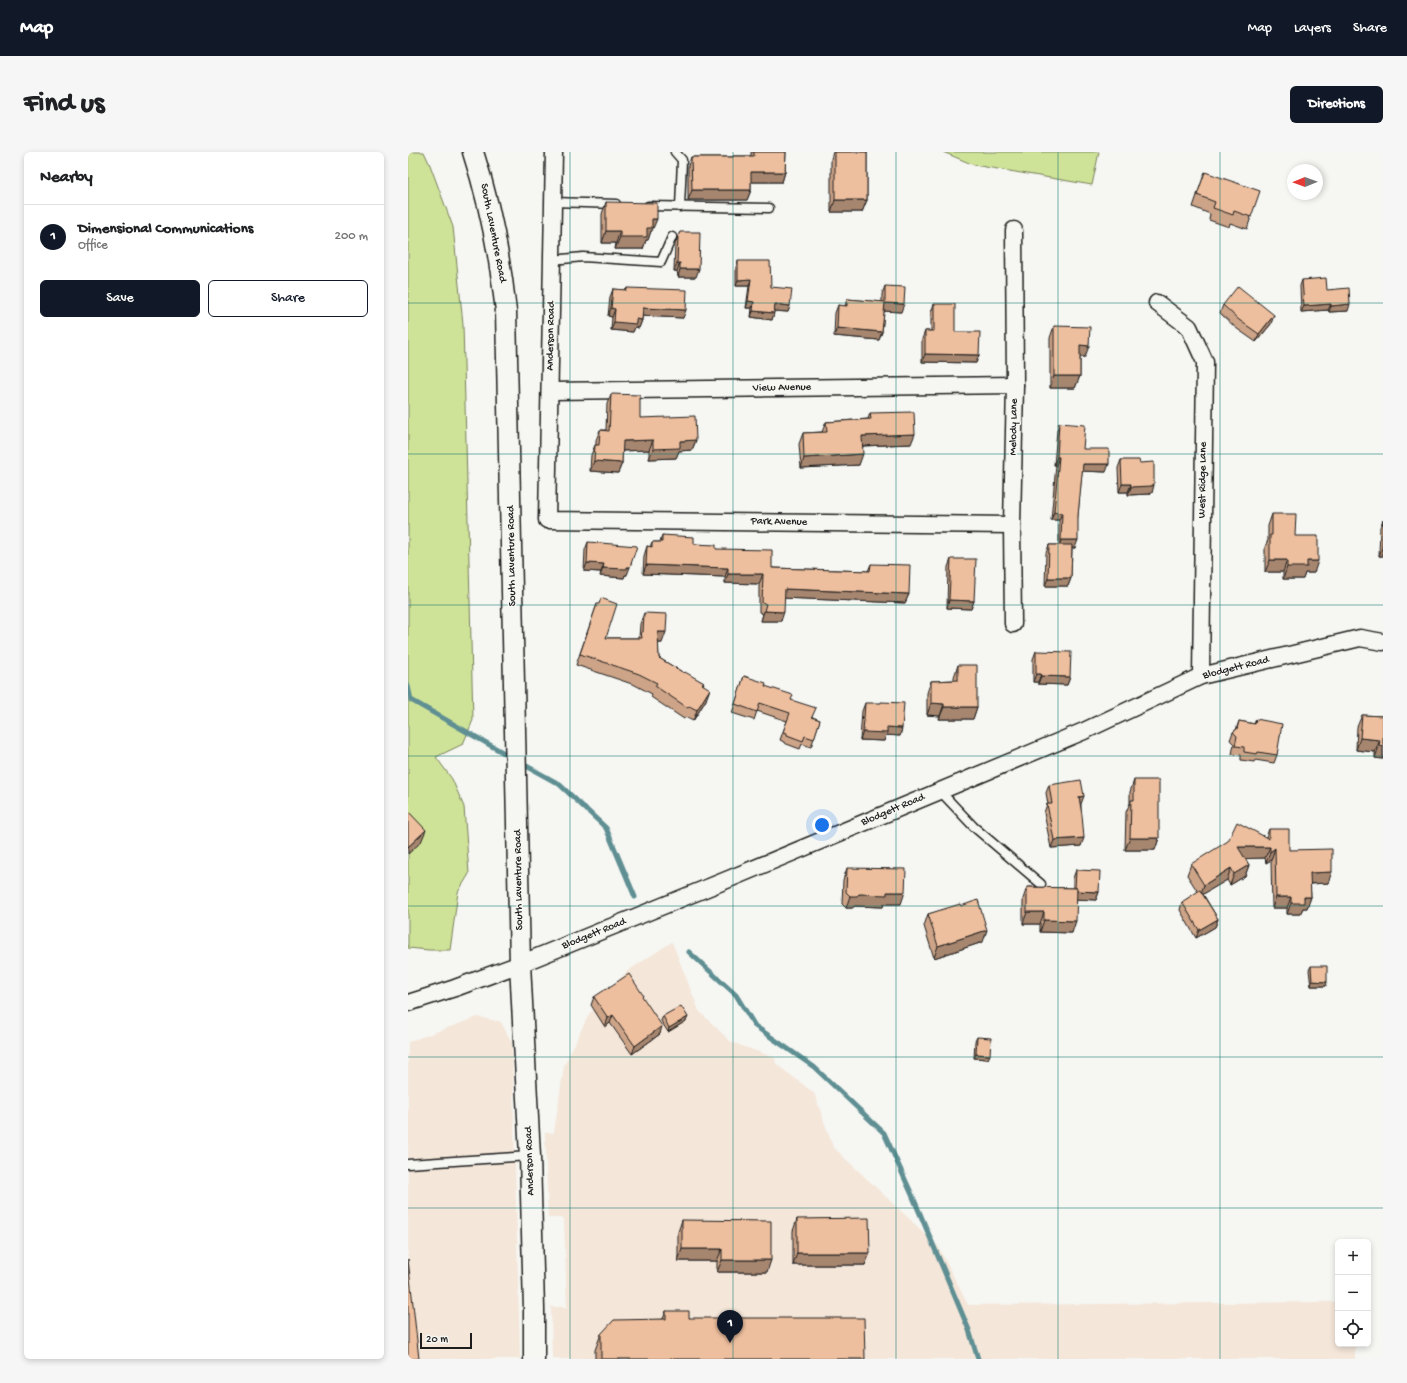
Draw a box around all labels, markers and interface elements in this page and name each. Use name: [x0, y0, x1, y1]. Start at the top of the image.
text: Map: [20, 17, 53, 40]
text: Map: [1248, 20, 1272, 37]
text: Layers: [1294, 20, 1331, 37]
text: Share: [1353, 20, 1387, 37]
button: Directions: [1290, 86, 1383, 123]
text: Find us: [24, 88, 104, 121]
north arrow: [1287, 164, 1323, 200]
text: Nearby: [40, 168, 93, 188]
street label: South Laventure Road: [478, 182, 509, 285]
text: Dimensional Communications: [78, 220, 253, 238]
text: 1: [50, 229, 56, 244]
text: 200 m: [335, 229, 368, 244]
text: Office: [78, 238, 108, 253]
button: Save: [40, 280, 200, 317]
button: Share: [208, 280, 368, 317]
street label: Anderson Road: [544, 300, 558, 371]
street label: View Avenue: [752, 381, 812, 395]
street label: Melody Lane: [1008, 398, 1021, 456]
street label: West Ridge Lane: [1196, 441, 1210, 518]
street label: South Laventure Road: [505, 504, 519, 606]
street label: Park Avenue: [750, 515, 808, 528]
street label: Blodgett Road: [1201, 654, 1272, 682]
street label: Blodgett Road: [859, 791, 928, 829]
your location: [812, 815, 832, 835]
street label: South Laventure Road: [512, 828, 526, 930]
street label: Blodgett Road: [559, 915, 629, 953]
street label: Anderson Road: [523, 1125, 537, 1196]
map controls: [1335, 1239, 1371, 1347]
button: +: [1335, 1239, 1371, 1275]
button: −: [1335, 1275, 1371, 1311]
pin: 1: [717, 1310, 743, 1343]
button: locate: [1335, 1311, 1371, 1347]
scale bar: [420, 1331, 472, 1350]
text: 20 m: [426, 1334, 448, 1346]

